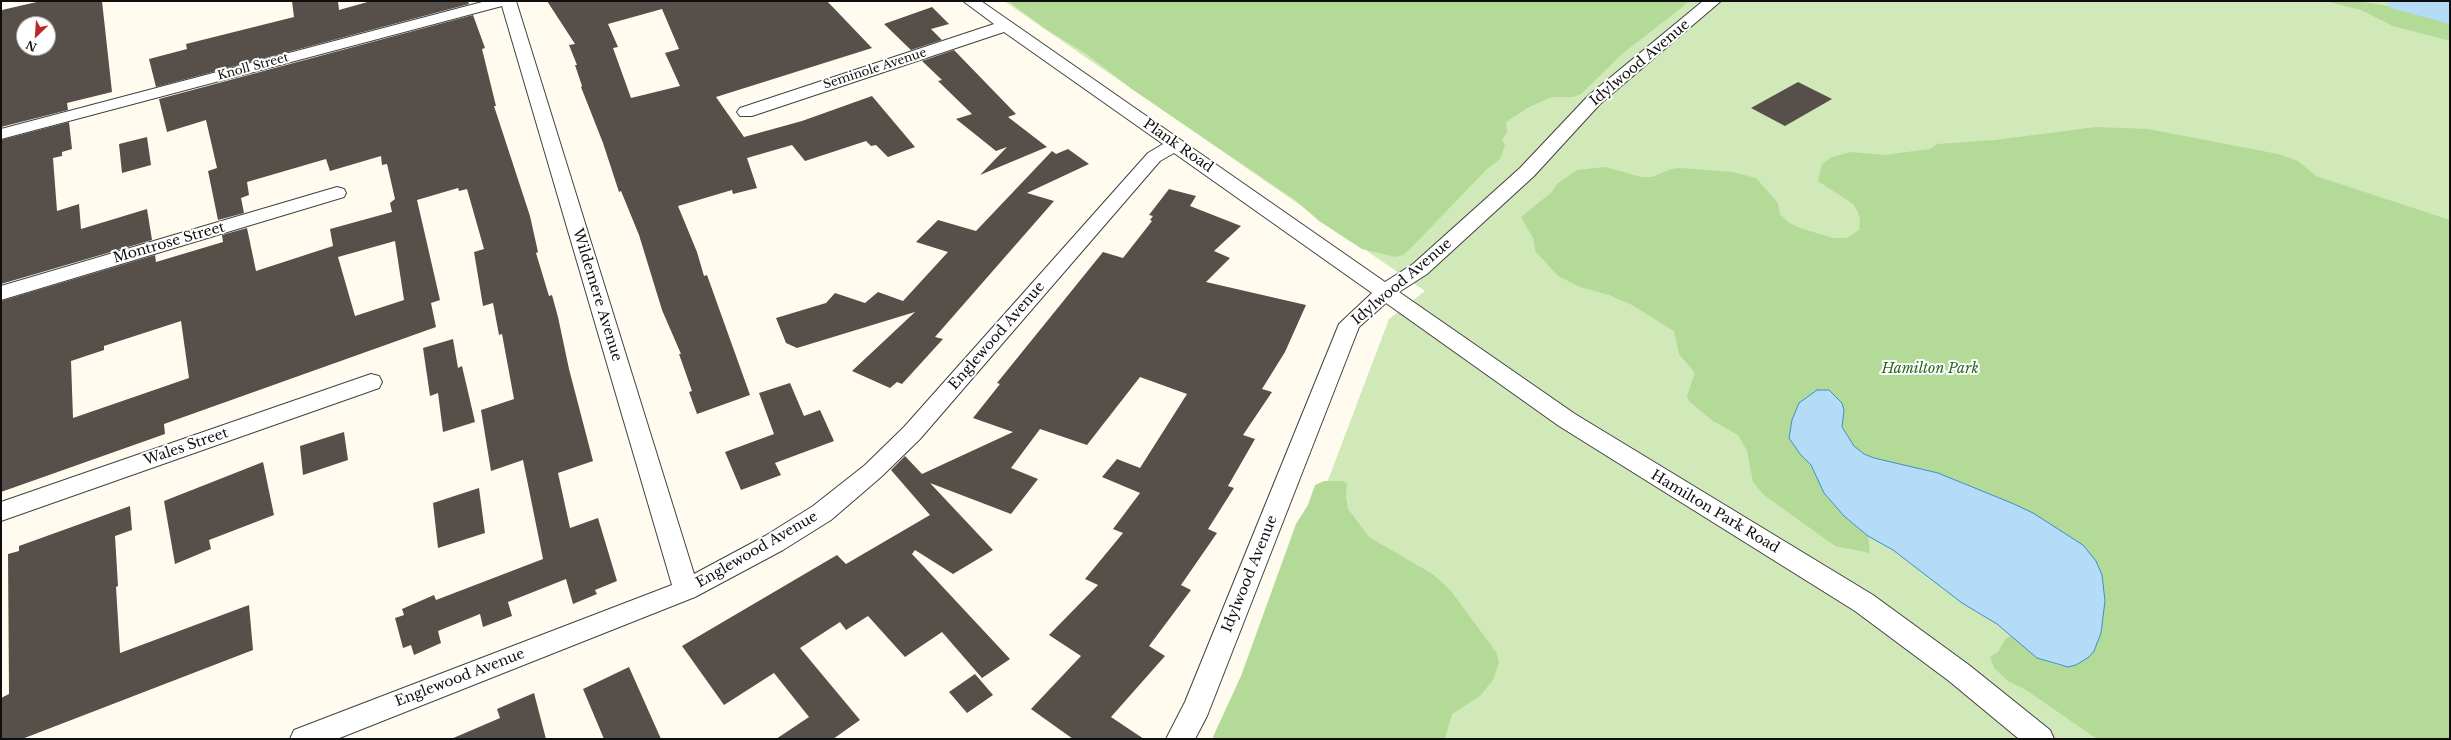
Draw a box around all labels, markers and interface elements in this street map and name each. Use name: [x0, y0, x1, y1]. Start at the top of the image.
north arrow: [16, 16, 56, 56]
street label: Idylwood Avenue: [1587, 16, 1693, 110]
text: N: [24, 37, 39, 54]
street label: Seminole Avenue: [822, 46, 928, 92]
street label: Knoll Street: [216, 51, 290, 83]
street label: Plank Road: [1140, 116, 1216, 176]
street label: Montrose Street: [111, 219, 227, 267]
street label: Wildemere Avenue: [569, 227, 625, 363]
street label: Idylwood Avenue: [1349, 235, 1455, 329]
street label: Englewood Avenue: [946, 279, 1048, 393]
park label: Hamilton Park: [1881, 361, 1979, 377]
street label: Wales Street: [142, 425, 230, 469]
street label: Hamilton Park Road: [1648, 467, 1782, 557]
street label: Englewood Avenue: [693, 508, 821, 592]
street label: Idylwood Avenue: [1219, 513, 1281, 635]
street label: Englewood Avenue: [393, 646, 527, 710]

